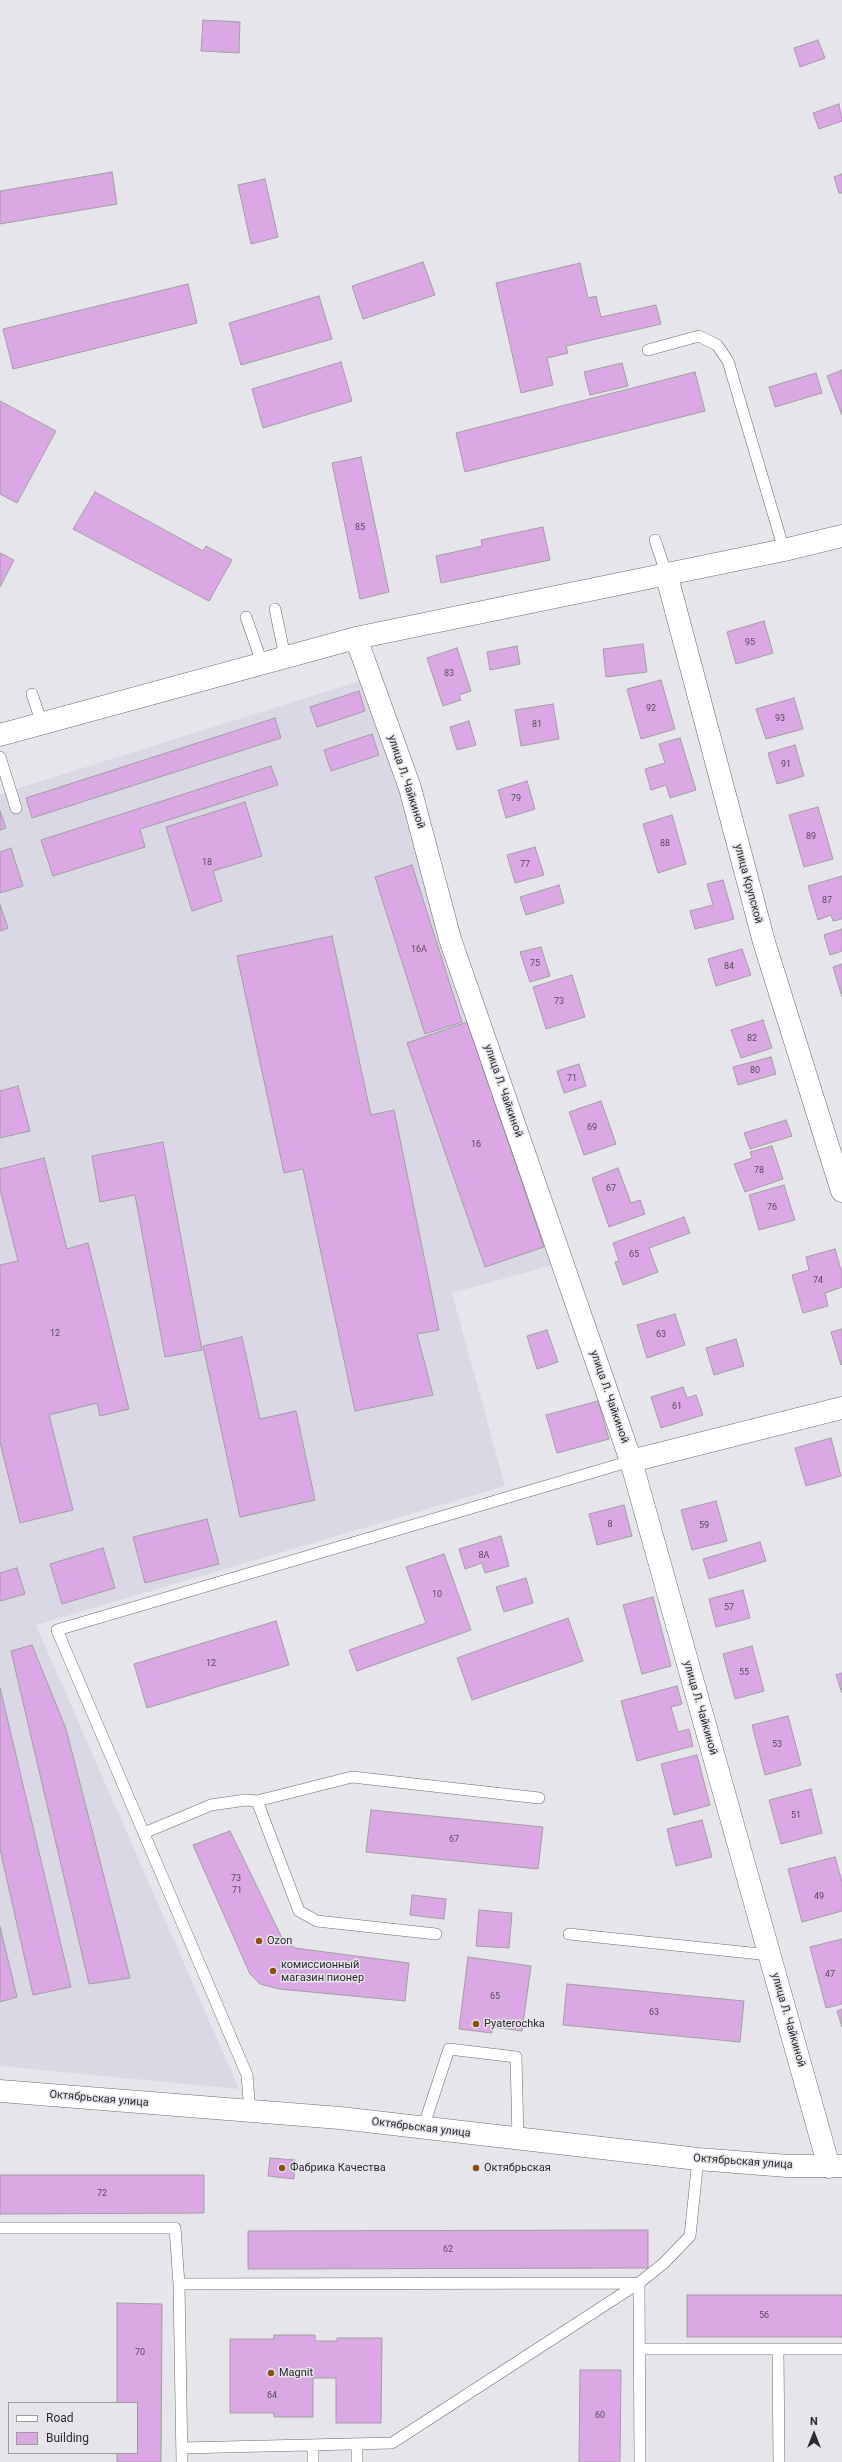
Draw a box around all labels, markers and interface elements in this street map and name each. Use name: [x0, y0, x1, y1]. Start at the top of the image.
house number: 85: [355, 523, 365, 533]
house number: 95: [745, 638, 755, 648]
house number: 83: [444, 669, 454, 679]
house number: 92: [646, 704, 656, 714]
house number: 93: [775, 714, 785, 724]
house number: 81: [532, 720, 542, 730]
street label: улица Л. Чайкиной: [385, 734, 427, 830]
house number: 91: [781, 760, 791, 770]
house number: 79: [511, 794, 521, 804]
house number: 89: [806, 832, 816, 842]
house number: 88: [660, 839, 670, 849]
street label: улица Крупской: [731, 843, 765, 925]
house number: 18: [202, 858, 212, 868]
house number: 77: [520, 860, 530, 870]
house number: 87: [822, 896, 832, 906]
house number: 16А: [411, 945, 427, 955]
house number: 75: [530, 959, 540, 969]
house number: 84: [724, 962, 734, 972]
house number: 73: [554, 997, 564, 1007]
house number: 82: [747, 1034, 757, 1044]
street label: улица Л. Чайкиной: [481, 1043, 525, 1139]
house number: 80: [750, 1066, 760, 1076]
house number: 71: [567, 1074, 577, 1084]
house number: 69: [587, 1123, 597, 1133]
house number: 16: [471, 1140, 481, 1150]
house number: 78: [754, 1166, 764, 1176]
house number: 67: [606, 1184, 616, 1194]
house number: 76: [767, 1203, 777, 1213]
house number: 65: [629, 1250, 639, 1260]
house number: 74: [813, 1276, 823, 1286]
house number: 12: [50, 1329, 60, 1339]
house number: 63: [656, 1330, 666, 1340]
street label: улица Л. Чайкиной: [587, 1349, 631, 1445]
house number: 61: [672, 1402, 682, 1412]
house number: 8: [607, 1520, 613, 1530]
house number: 59: [699, 1521, 709, 1531]
house number: 8А: [479, 1551, 489, 1561]
house number: 10: [432, 1590, 442, 1600]
house number: 57: [724, 1603, 734, 1613]
house number: 12: [206, 1659, 216, 1669]
street label: улица Л. Чайкиной: [680, 1659, 720, 1757]
house number: 55: [739, 1668, 749, 1678]
house number: 53: [772, 1740, 782, 1750]
house number: 51: [791, 1811, 801, 1821]
house number: 67: [449, 1835, 459, 1845]
house number: 73: [231, 1874, 241, 1884]
house number: 71: [232, 1886, 242, 1896]
house number: 49: [814, 1892, 824, 1902]
place label: Ozon: [267, 1934, 292, 1948]
marker: Ozon: [254, 1936, 264, 1946]
place label: комиссионный магазин пионер: [281, 1958, 364, 1984]
marker: комиссионный магазин пионер: [268, 1966, 278, 1976]
house number: 47: [825, 1970, 835, 1980]
street label: улица Л. Чайкиной: [768, 1971, 808, 2069]
house number: 65: [490, 1992, 500, 2002]
house number: 63: [649, 2008, 659, 2018]
place label: Pyaterochka: [484, 2017, 545, 2031]
marker: Pyaterochka: [471, 2019, 481, 2029]
street label: Октябрьская улица: [49, 2088, 149, 2110]
street label: Октябрьская улица: [371, 2115, 471, 2141]
street label: Октябрьская улица: [693, 2152, 793, 2172]
place label: Фабрика Качества: [290, 2161, 386, 2175]
place label: Октябрьская: [484, 2161, 551, 2175]
marker: Фабрика Качества: [277, 2163, 287, 2173]
marker: Октябрьская: [471, 2163, 481, 2173]
house number: 72: [97, 2189, 107, 2199]
house number: 62: [443, 2245, 453, 2255]
house number: 56: [759, 2311, 769, 2321]
house number: 70: [135, 2348, 145, 2358]
place label: Magnit: [279, 2366, 313, 2380]
marker: Magnit: [266, 2368, 276, 2378]
house number: 64: [267, 2391, 277, 2401]
legend: [8, 2402, 138, 2454]
text: Road: [46, 2411, 74, 2425]
house number: 60: [595, 2411, 605, 2421]
north arrow: [794, 2414, 834, 2454]
text: N: [810, 2415, 818, 2428]
text: Building: [46, 2431, 89, 2445]

